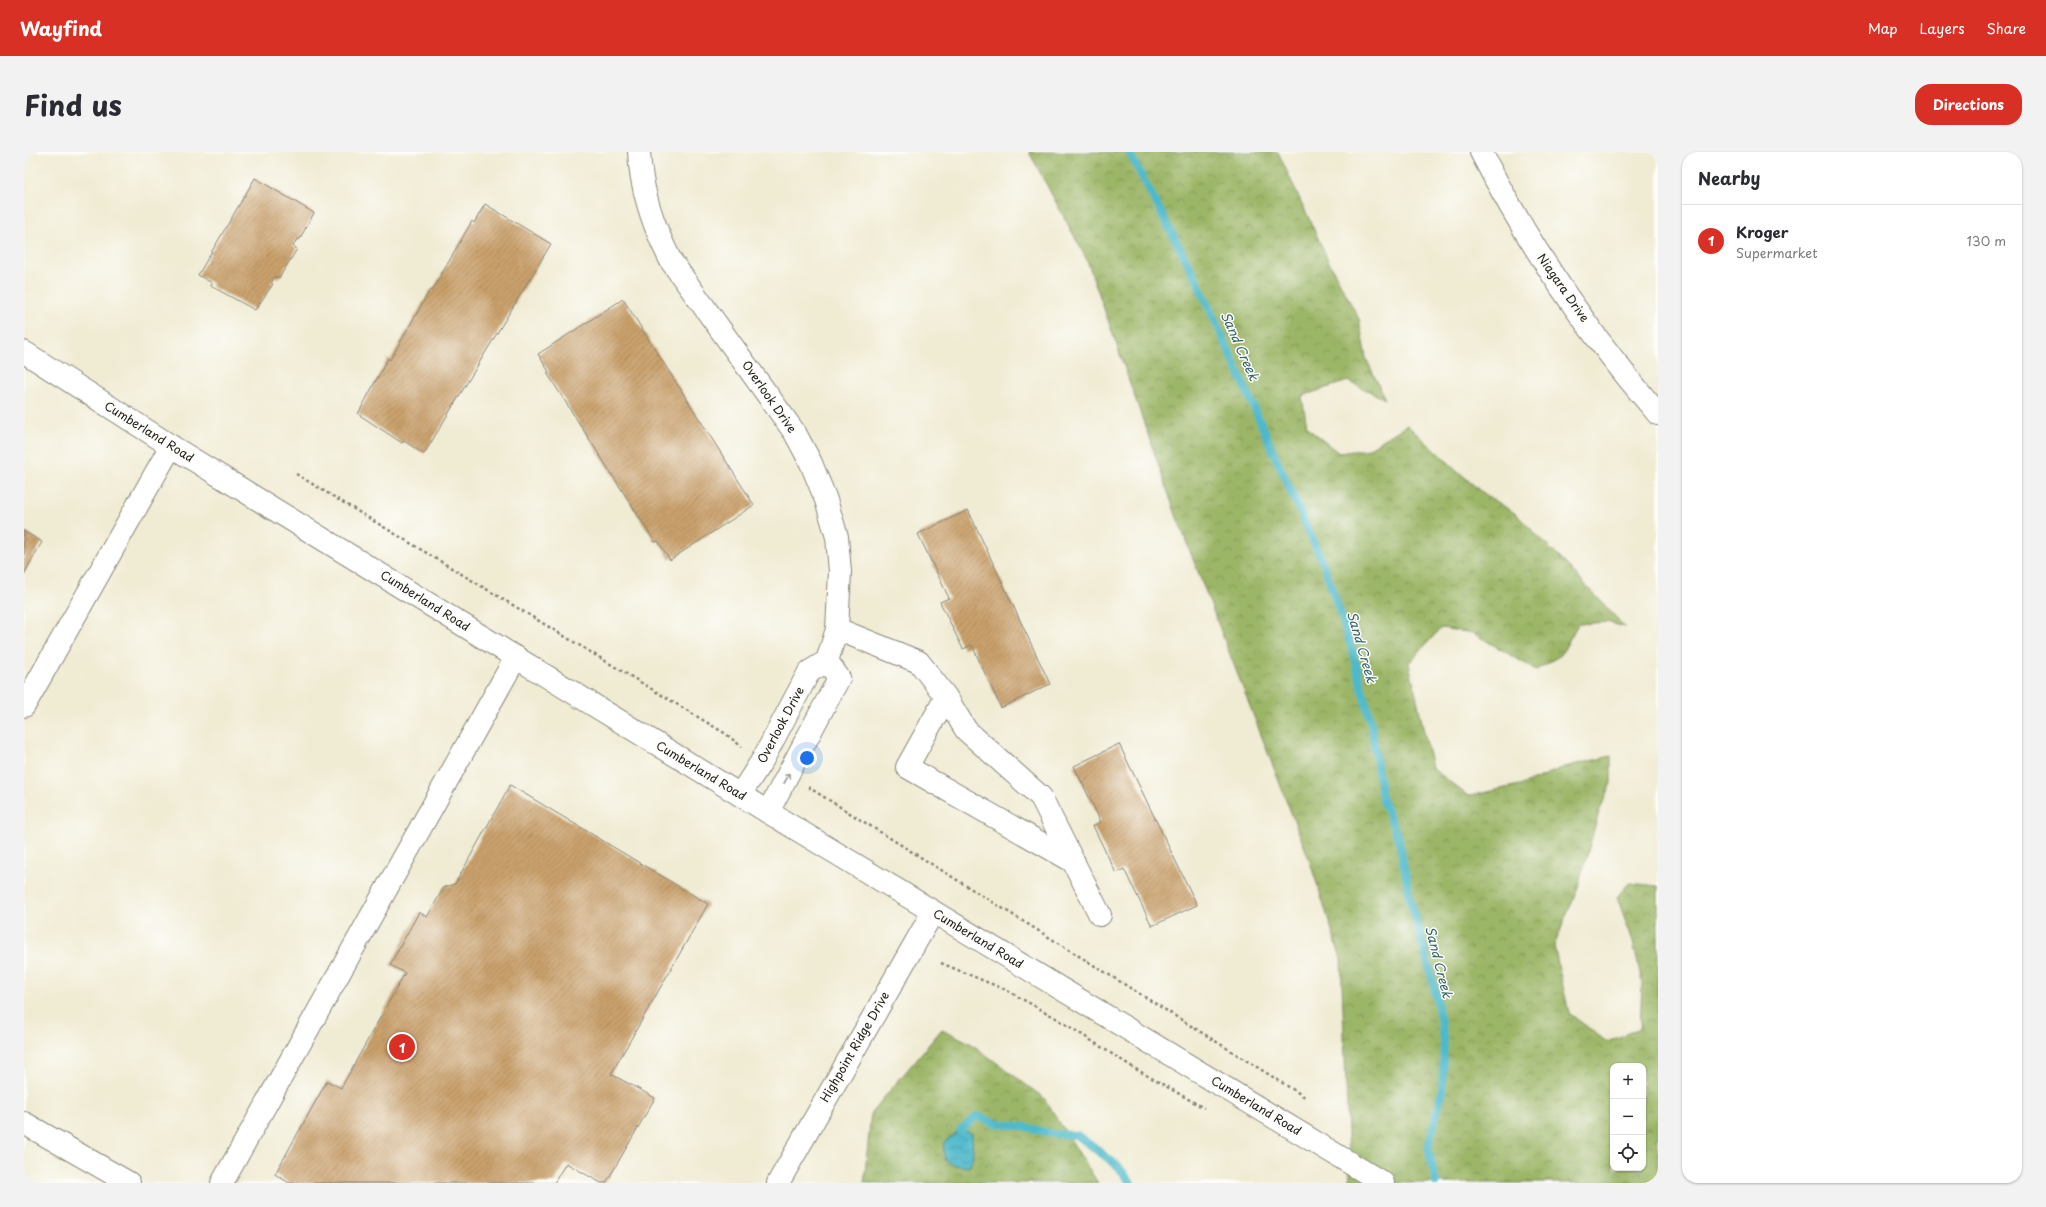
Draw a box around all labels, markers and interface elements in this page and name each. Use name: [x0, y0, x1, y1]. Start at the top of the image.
text: Wayfind: [20, 14, 102, 42]
text: Map: [1868, 18, 1898, 39]
text: Layers: [1920, 18, 1965, 39]
text: Share: [1987, 18, 2026, 39]
text: Find us: [24, 83, 122, 126]
button: Directions: [1915, 84, 2022, 125]
text: Nearby: [1698, 165, 1760, 191]
text: Kroger: [1736, 220, 1788, 243]
text: 1: [1708, 231, 1714, 250]
text: 130 m: [1967, 231, 2006, 250]
text: Supermarket: [1736, 243, 1818, 262]
street label: Niagara Drive: [1534, 250, 1594, 326]
water label: Sand Creek: [1217, 308, 1265, 384]
street label: Overlook Drive: [738, 357, 801, 436]
street label: Cumberland Road: [101, 396, 198, 466]
street label: Cumberland Road: [377, 565, 474, 635]
water label: Sand Creek: [1343, 609, 1382, 686]
street label: Overlook Drive: [752, 683, 808, 766]
street label: Cumberland Road: [653, 736, 750, 804]
your location: [797, 748, 817, 768]
one-way arrow: [784, 772, 792, 784]
street label: Cumberland Road: [930, 904, 1027, 972]
water label: Sand Creek: [1421, 924, 1458, 1001]
street label: Highpoint Ridge Drive: [815, 988, 893, 1105]
pin: 1: [389, 1032, 415, 1062]
map controls: [1610, 1063, 1646, 1171]
button: +: [1610, 1063, 1646, 1099]
street label: Cumberland Road: [1208, 1071, 1305, 1139]
button: −: [1610, 1099, 1646, 1135]
button: locate: [1610, 1135, 1646, 1171]

